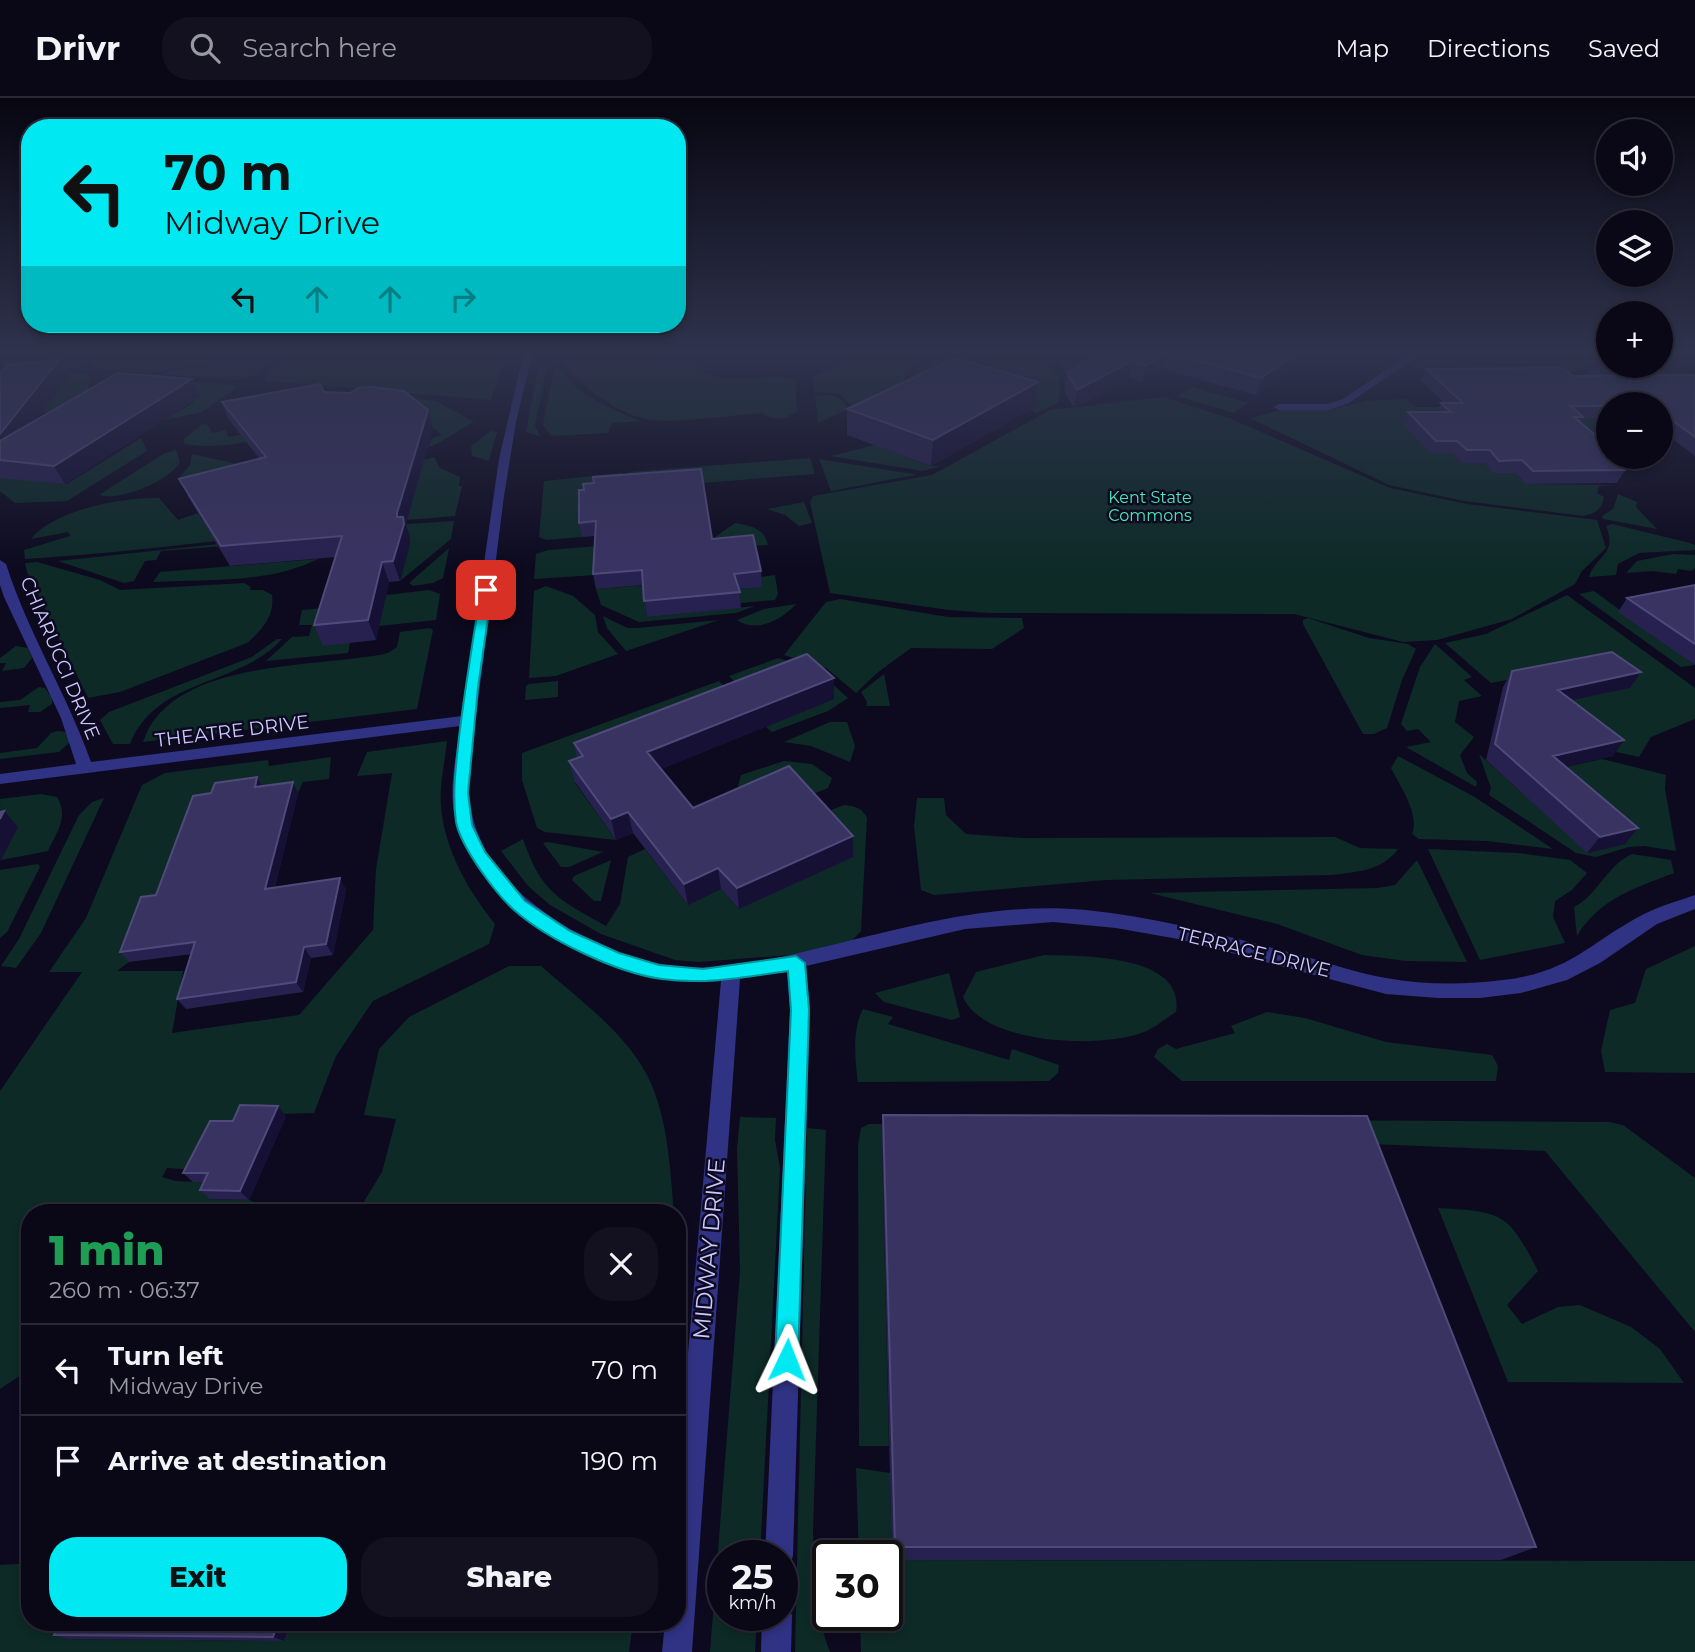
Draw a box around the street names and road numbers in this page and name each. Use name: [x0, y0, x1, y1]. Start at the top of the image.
street label: CHIARUCCI DRIVE: [15, 573, 105, 743]
street label: THEATRE DRIVE: [154, 710, 310, 752]
street label: TERRACE DRIVE: [1175, 922, 1333, 982]
street label: MIDWAY DRIVE: [687, 1157, 731, 1341]

